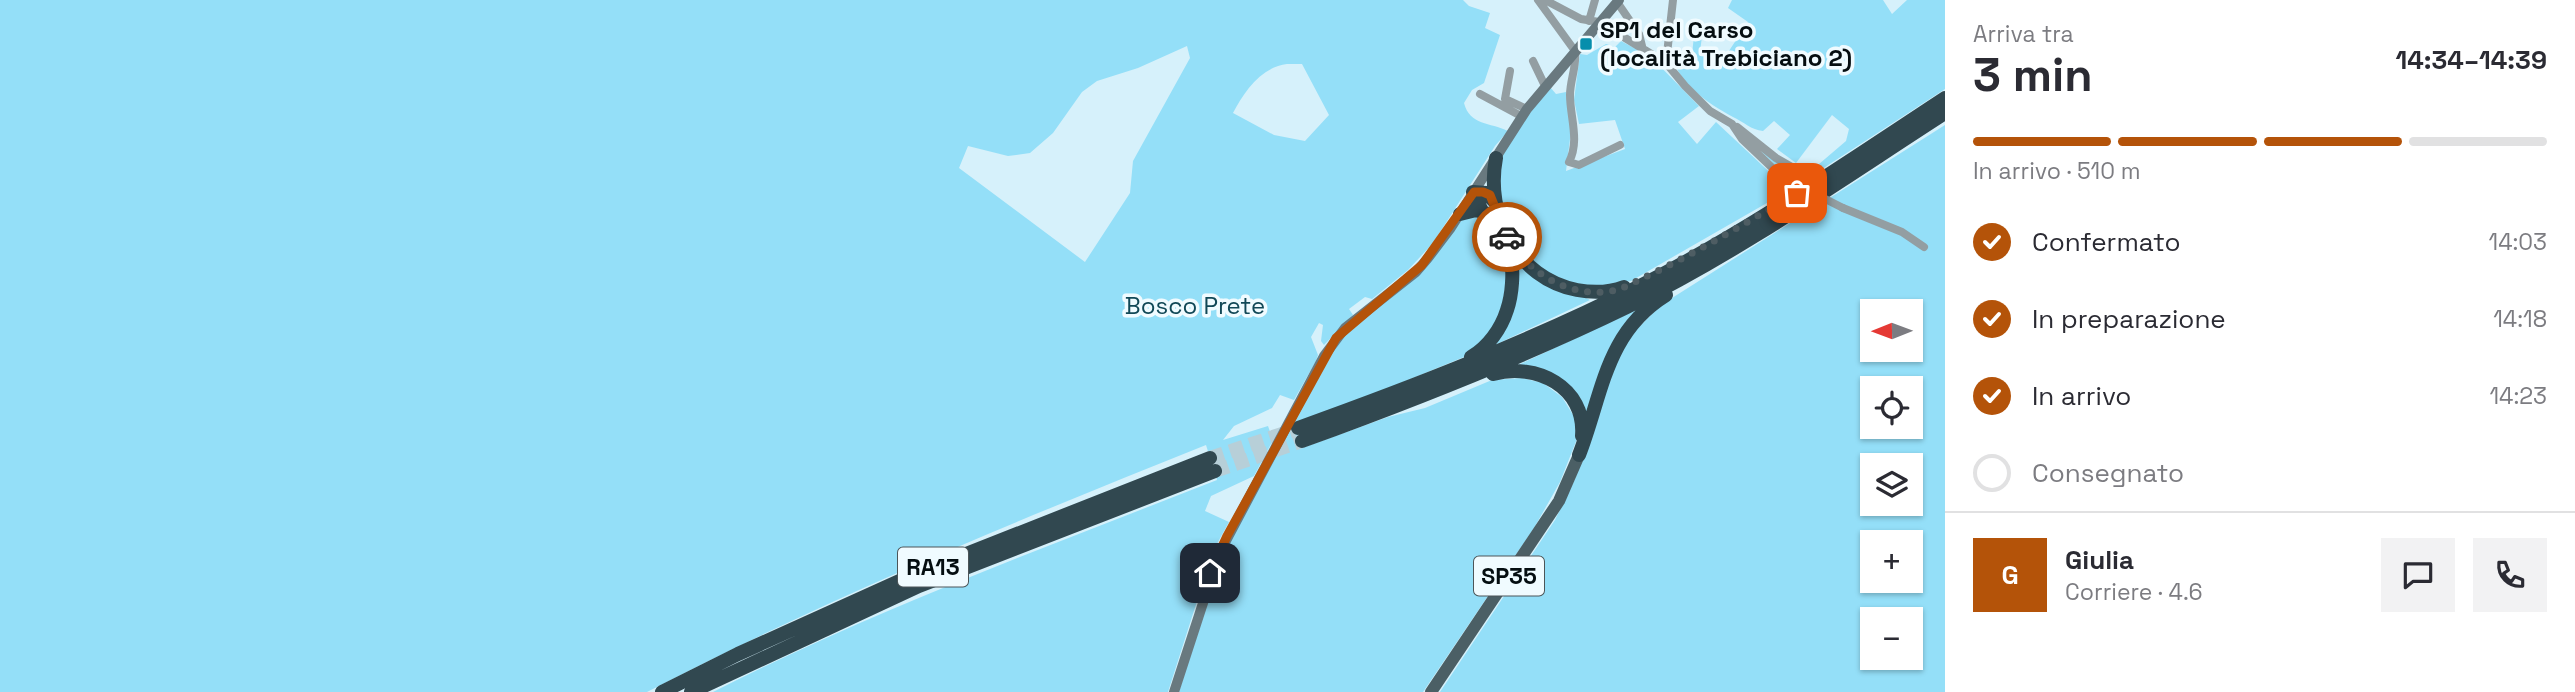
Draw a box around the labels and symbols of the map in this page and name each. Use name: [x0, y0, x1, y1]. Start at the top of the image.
place label: SP1 del Carso (località Trebiciano 2): [1600, 14, 1852, 73]
marker: SP1 del Carso (località Trebiciano 2): [1578, 36, 1594, 52]
pin: [1767, 163, 1827, 223]
courier: [1472, 202, 1542, 272]
park label: Bosco Prete: [1125, 290, 1265, 321]
north arrow: [1860, 299, 1923, 362]
pin: [1180, 543, 1240, 603]
road number: RA13: [898, 548, 968, 586]
road number: SP35: [1474, 556, 1544, 596]

